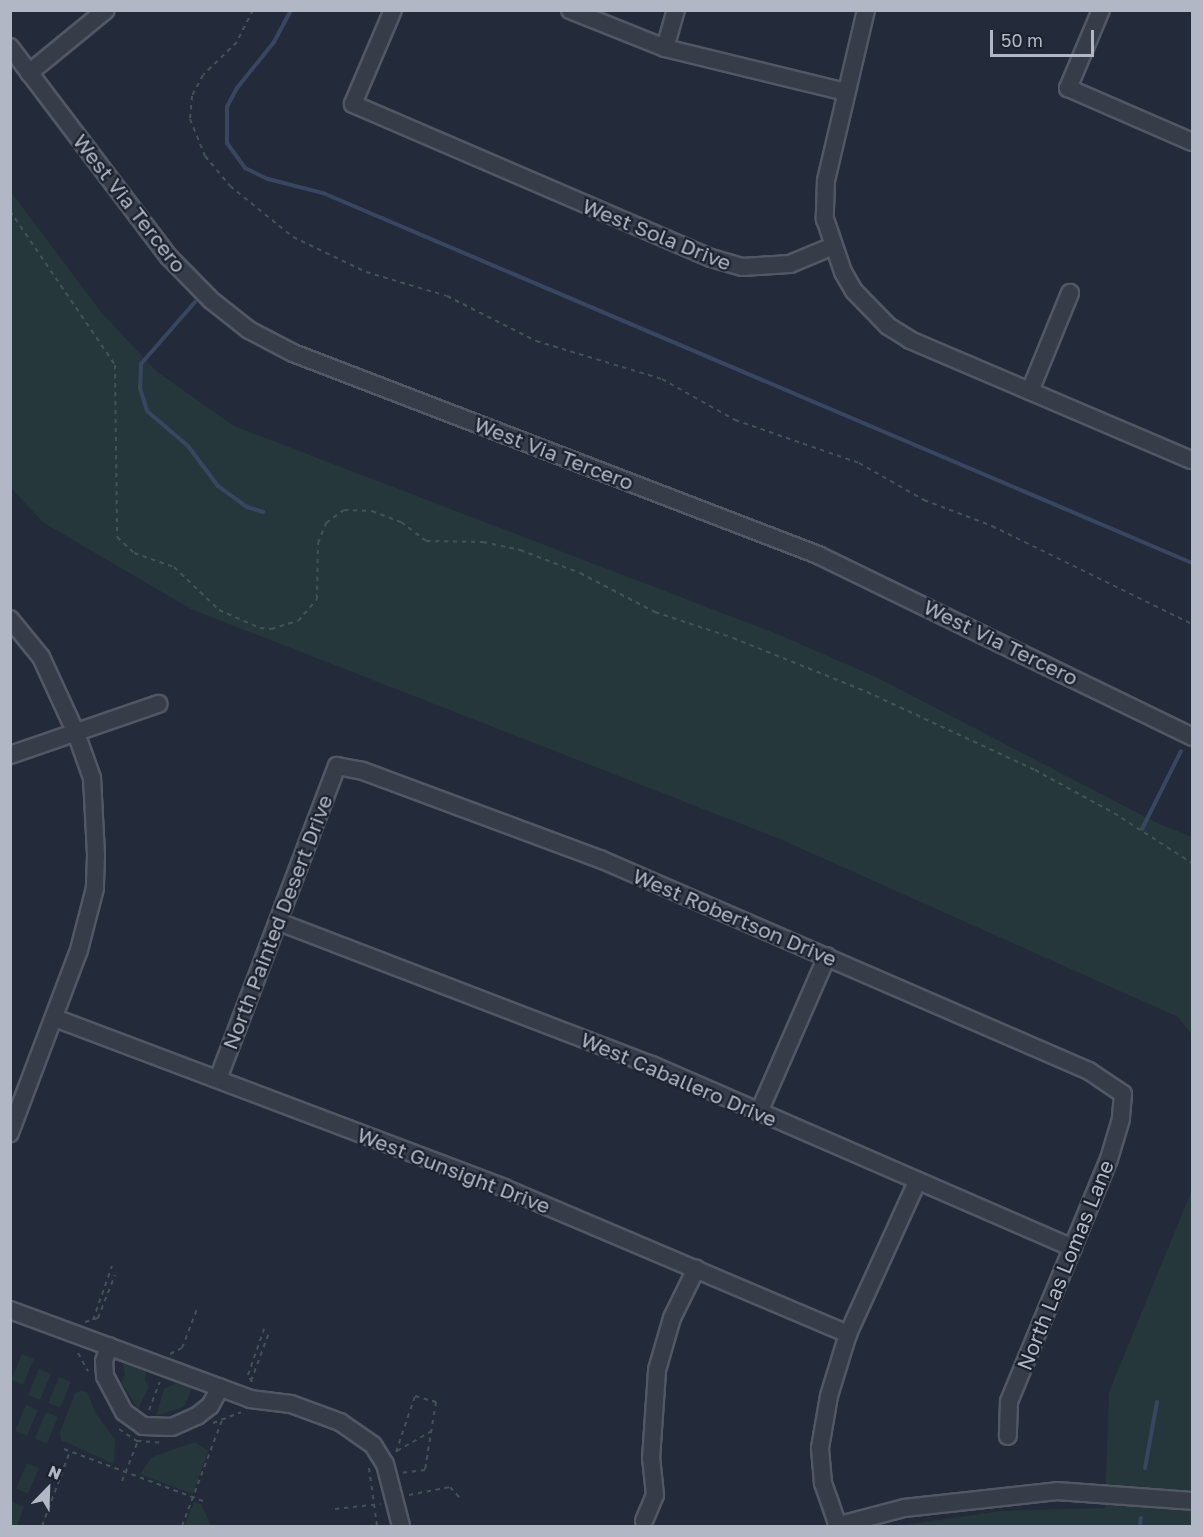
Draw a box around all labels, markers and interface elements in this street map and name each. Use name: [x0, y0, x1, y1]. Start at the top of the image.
scale bar: [993, 18, 1096, 56]
text: 50 m: [1001, 29, 1043, 51]
street label: West Via Tercero: [68, 129, 192, 277]
street label: West Sola Drive: [579, 193, 735, 275]
street label: West Via Tercero: [471, 411, 637, 495]
street label: West Via Tercero: [920, 594, 1082, 690]
street label: North Painted Desert Drive: [217, 791, 337, 1053]
street label: West Robertson Drive: [629, 863, 841, 971]
street label: West Caballero Drive: [577, 1026, 781, 1132]
street label: West Gunsight Drive: [354, 1122, 554, 1218]
street label: North Las Lomas Lane: [1011, 1156, 1119, 1374]
north arrow: [18, 1459, 78, 1519]
text: N: [46, 1461, 65, 1484]

